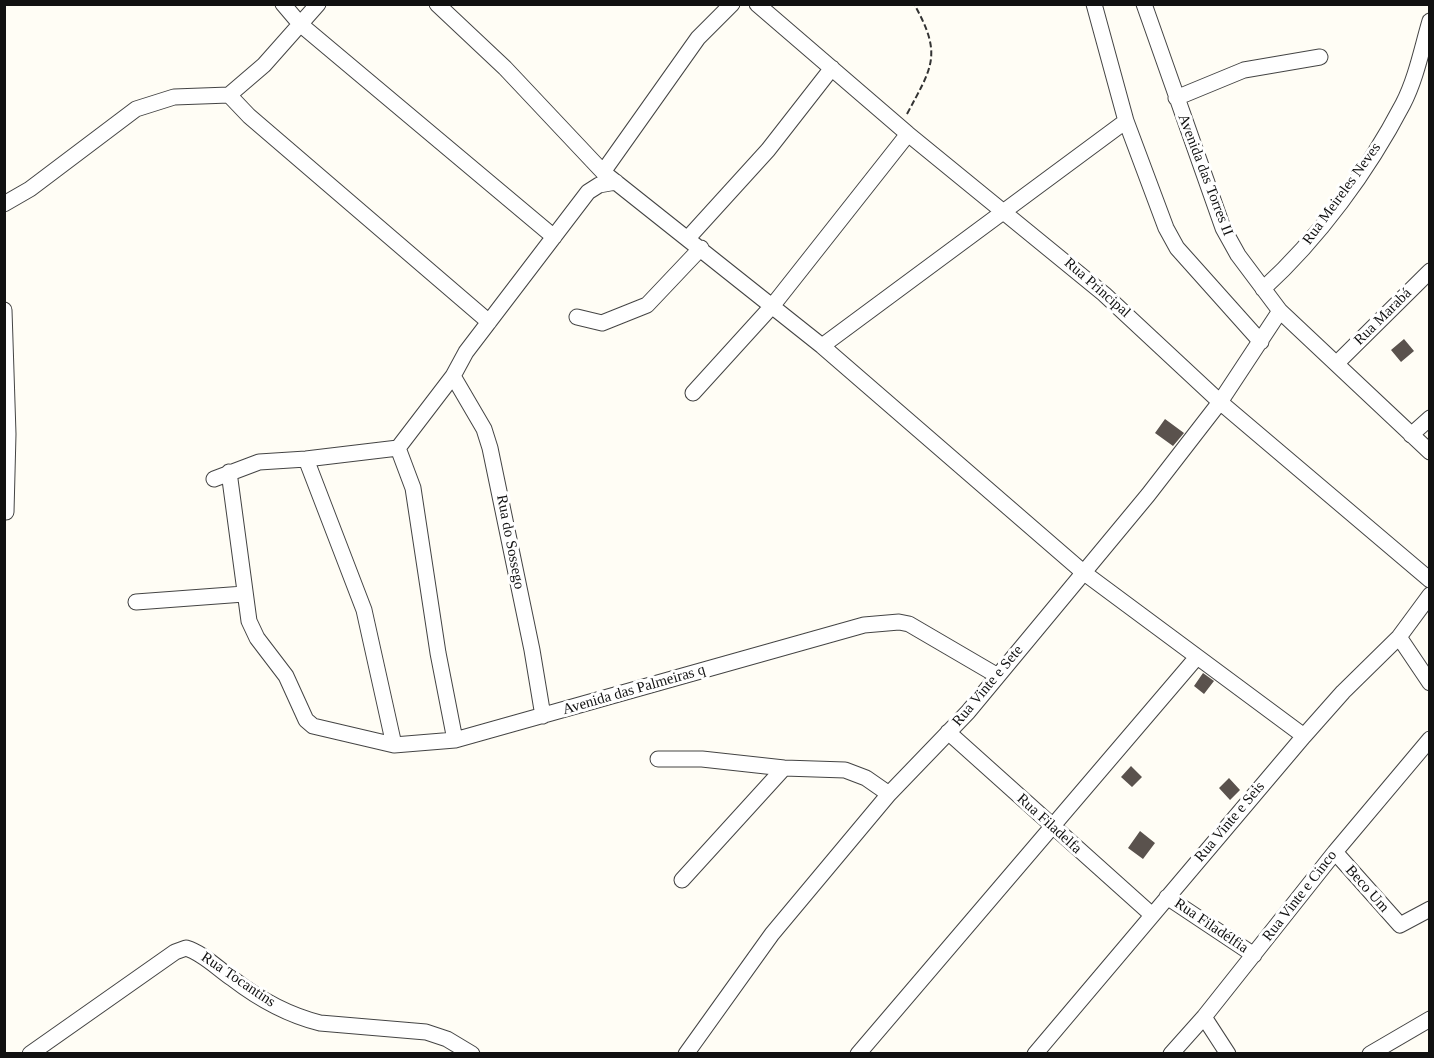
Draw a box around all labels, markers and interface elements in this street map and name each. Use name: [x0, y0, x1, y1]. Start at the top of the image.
street label: Avenida das Torres II: [1173, 112, 1237, 238]
street label: Rua Meireles Neves: [1299, 140, 1385, 248]
street label: Rua Principal: [1060, 254, 1134, 322]
street label: Rua Marabá: [1351, 285, 1415, 349]
street label: Rua do Sossego: [492, 493, 528, 591]
street label: Rua Vinte e Sete: [949, 642, 1027, 730]
street label: Avenida das Palmeiras q: [561, 661, 707, 719]
street label: Rua Vinte e Seis: [1191, 778, 1269, 866]
street label: Rua Filadelfa: [1013, 790, 1085, 858]
street label: Rua Vinte e Cinco: [1259, 847, 1341, 945]
street label: Beco Um: [1341, 862, 1393, 916]
street label: Rua Filadélfia: [1171, 895, 1251, 957]
street label: Rua Tocantins: [197, 948, 279, 1012]

